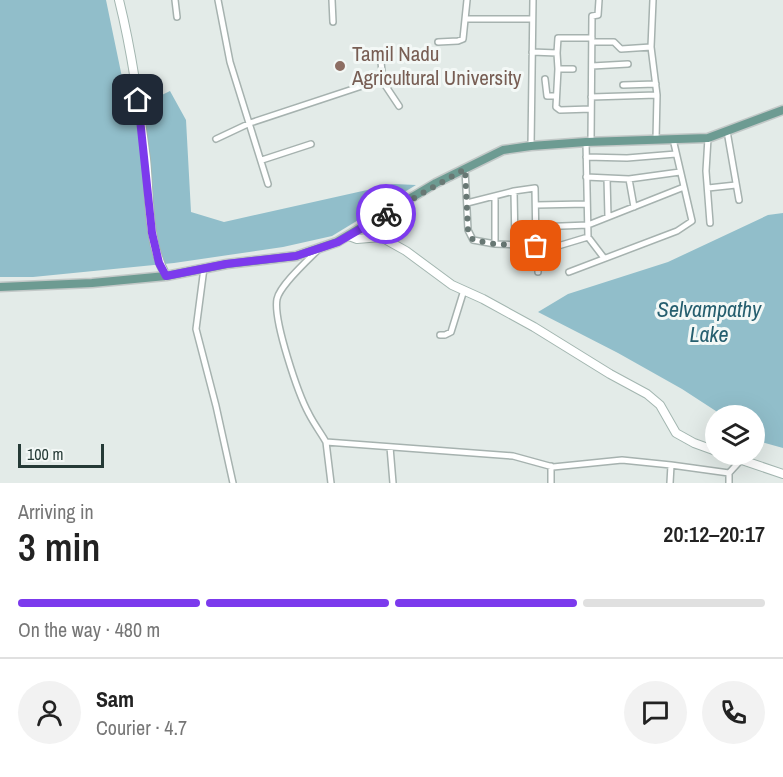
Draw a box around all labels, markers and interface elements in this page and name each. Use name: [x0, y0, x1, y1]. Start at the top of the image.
place label: Tamil Nadu Agricultural University: [351, 39, 522, 92]
marker: Tamil Nadu Agricultural University: [333, 59, 347, 73]
pin: [112, 74, 163, 125]
icon: home: [121, 83, 154, 116]
courier: [356, 184, 416, 244]
icon: bike: [370, 198, 403, 231]
pin: [510, 220, 561, 271]
icon: bag: [519, 229, 552, 262]
water label: Selvampathy Lake: [657, 294, 762, 349]
map controls: [705, 405, 765, 465]
button: layers: [705, 405, 765, 465]
scale bar: [18, 441, 104, 468]
text: 100 m: [27, 443, 63, 465]
text: Arriving in: [18, 498, 94, 525]
text: 20:12–20:17: [663, 519, 765, 549]
text: 3 min: [18, 521, 100, 573]
text: On the way · 480 m: [18, 616, 160, 643]
button: person: [18, 681, 81, 744]
button: chat: [624, 681, 687, 744]
button: phone: [702, 681, 765, 744]
text: Sam: [96, 684, 134, 714]
text: Courier · 4.7: [96, 714, 187, 741]

